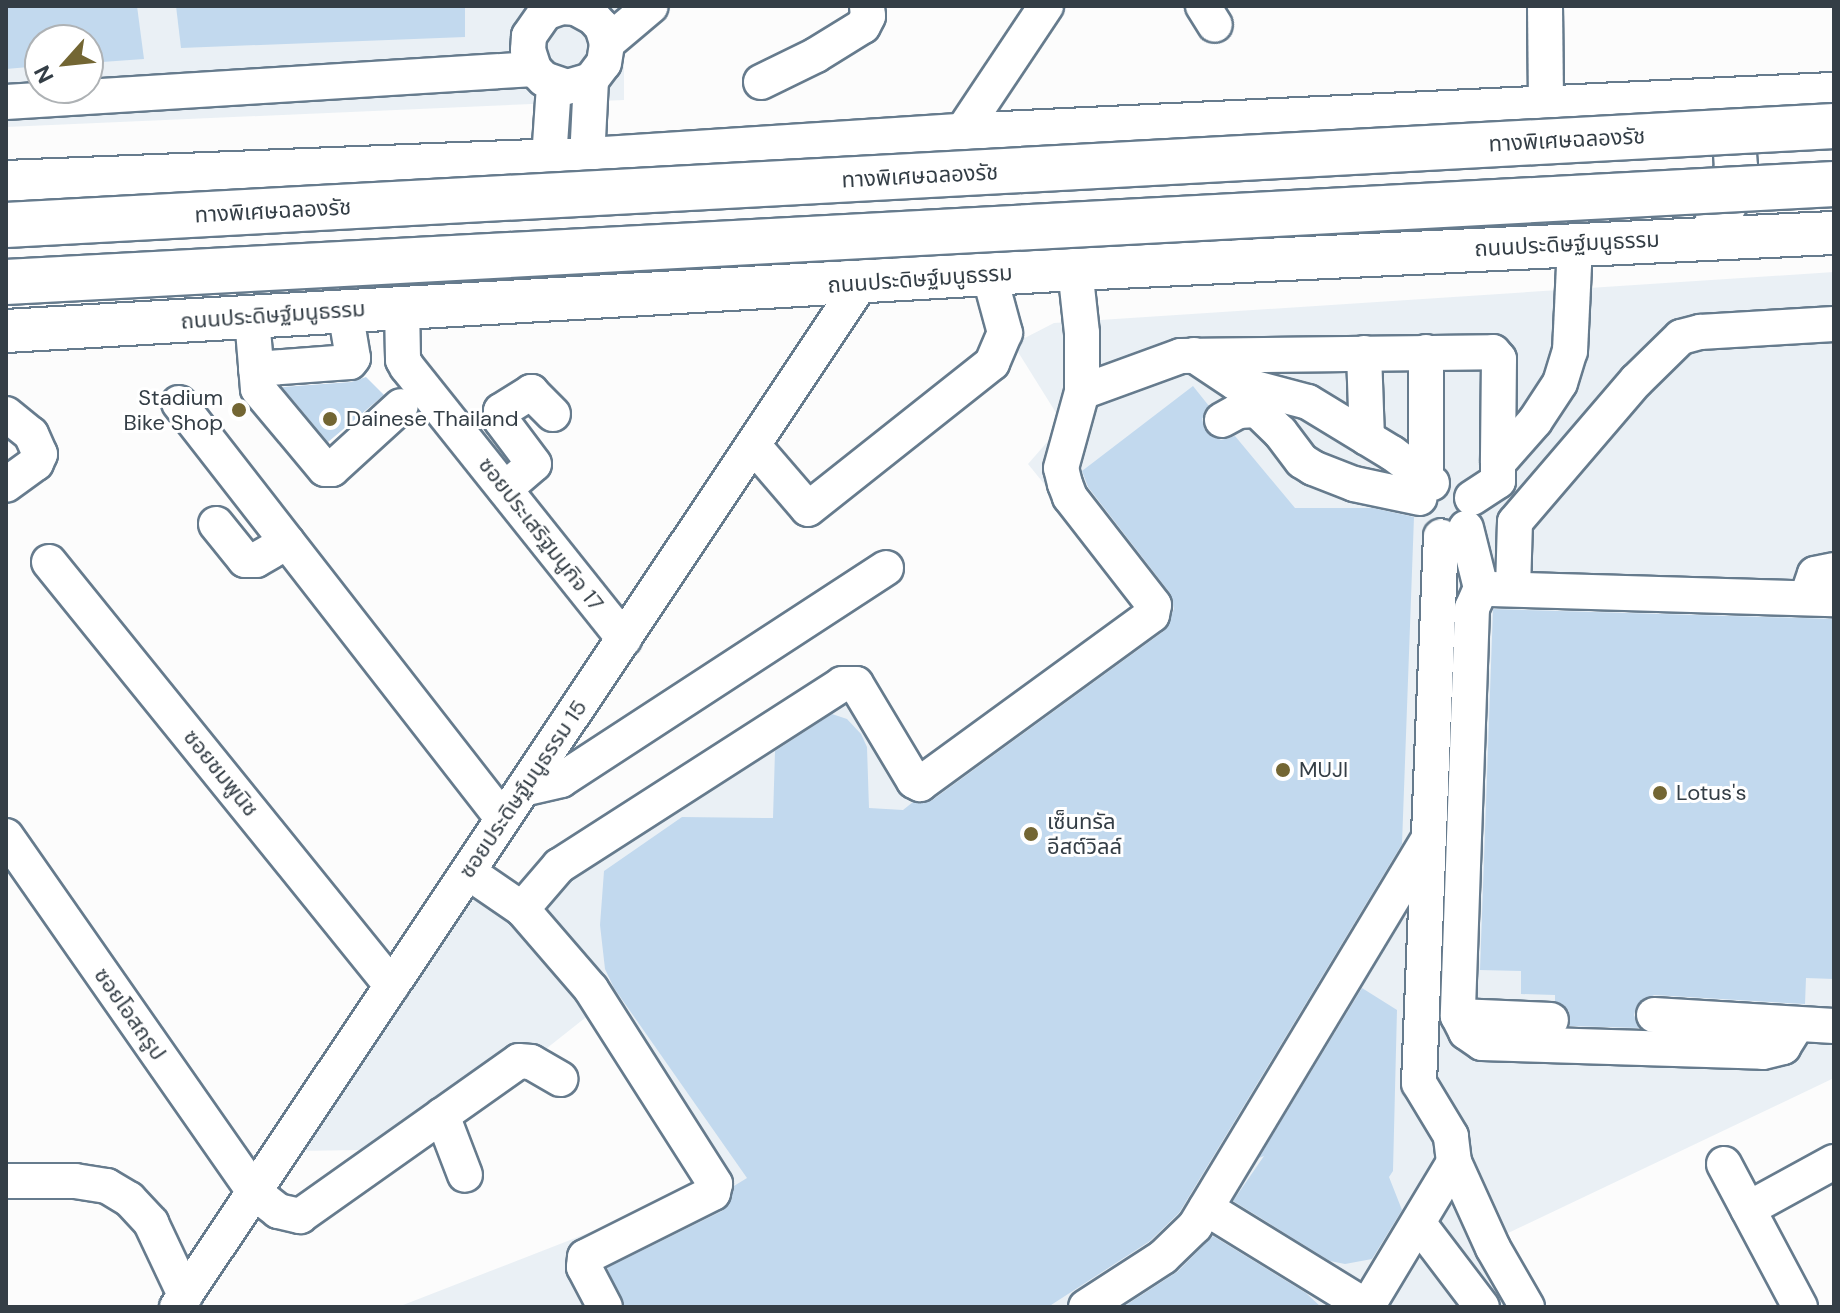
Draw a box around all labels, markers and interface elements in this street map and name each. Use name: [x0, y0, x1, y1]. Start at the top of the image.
north arrow: [24, 24, 104, 104]
text: N: [27, 60, 61, 88]
street label: ทางพิเศษฉลองรัช: [1488, 123, 1646, 157]
street label: ทางพิเศษฉลองรัช: [841, 159, 999, 193]
street label: ทางพิเศษฉลองรัช: [194, 194, 352, 228]
street label: ถนนประดิษฐ์มนูธรรม: [1474, 226, 1660, 262]
street label: ถนนประดิษฐ์มนูธรรม: [827, 259, 1013, 299]
street label: ถนนประดิษฐ์มนูธรรม: [180, 295, 366, 335]
place label: Stadium Bike Shop: [124, 384, 223, 436]
marker: Stadium Bike Shop: [230, 401, 248, 419]
place label: Dainese Thailand: [346, 406, 518, 432]
marker: Dainese Thailand: [321, 410, 339, 428]
street label: ซอยประเสริฐมนูกิจ 17: [473, 452, 609, 616]
street label: ซอยประดิษฐ์มนูธรรม 15: [454, 695, 592, 883]
street label: ซอยชมพูนิช: [178, 724, 264, 822]
place label: MUJI: [1299, 757, 1348, 783]
marker: MUJI: [1274, 761, 1292, 779]
place label: Lotus's: [1676, 780, 1747, 806]
marker: Lotus's: [1651, 784, 1669, 802]
place label: เซ็นทรัล อีสต์วิลล์: [1047, 808, 1122, 860]
marker: เซ็นทรัล อีสต์วิลล์: [1022, 825, 1040, 843]
street label: ซอยโอสถรูป: [89, 963, 171, 1065]

